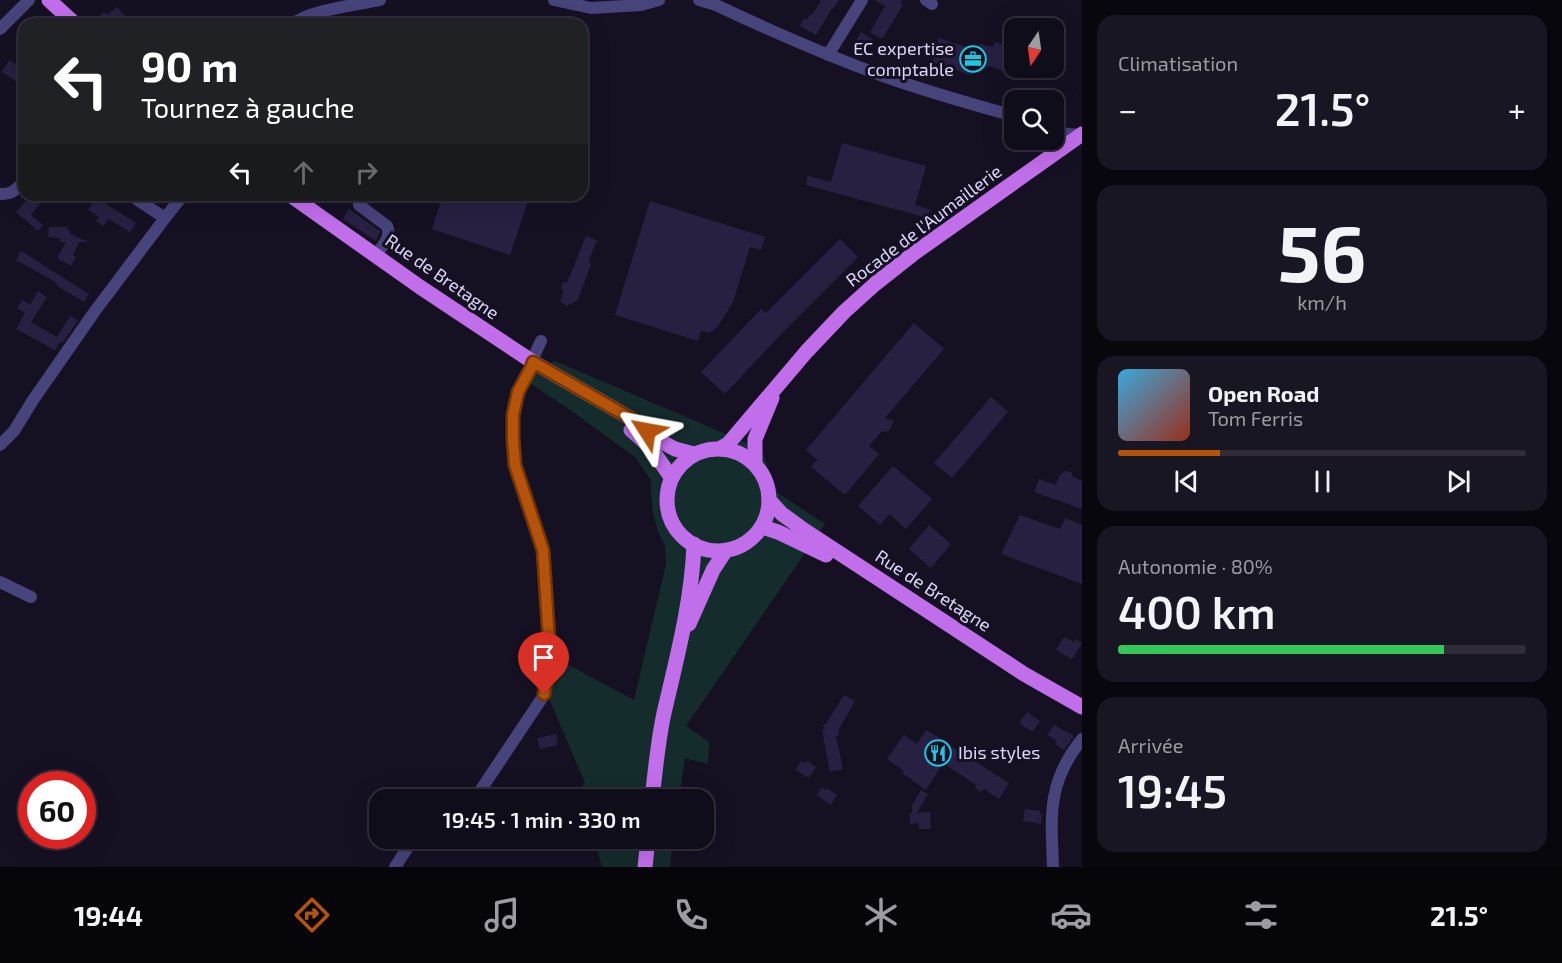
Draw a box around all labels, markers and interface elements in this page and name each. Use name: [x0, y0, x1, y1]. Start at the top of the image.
north arrow: [1004, 18, 1064, 78]
map controls: [1004, 18, 1064, 150]
place label: EC expertise comptable: [853, 37, 954, 80]
text: 90 m: [141, 40, 238, 90]
icon: left: [42, 42, 120, 120]
office icon: EC expertise comptable: [958, 44, 988, 74]
text: Climatisation: [1118, 51, 1238, 75]
text: 21.5°: [1275, 81, 1370, 135]
text: −: [1118, 89, 1137, 129]
text: +: [1508, 89, 1526, 129]
button: search: [1004, 90, 1064, 150]
text: Tournez à gauche: [141, 91, 355, 123]
icon: left: [224, 156, 257, 189]
icon: ahead: [287, 156, 320, 189]
icon: right: [350, 156, 383, 189]
street label: Rocade de l'Aumaillerie: [841, 159, 1006, 291]
text: 56: [1277, 204, 1367, 298]
street label: Rue de Bretagne: [381, 229, 504, 324]
text: km/h: [1297, 290, 1347, 314]
text: Open Road: [1208, 380, 1320, 406]
position arrow: [615, 399, 679, 463]
text: Tom Ferris: [1208, 406, 1303, 430]
icon: previous: [1170, 465, 1203, 498]
icon: pause: [1306, 465, 1339, 498]
icon: next: [1442, 465, 1475, 498]
street label: Rue de Bretagne: [871, 545, 996, 636]
text: Autonomie · 80%: [1118, 554, 1273, 578]
text: 400 km: [1118, 584, 1276, 638]
pin: [518, 632, 569, 694]
icon: arrive: [527, 641, 560, 674]
text: Arrivée: [1118, 733, 1183, 757]
restaurant icon: Ibis styles: [923, 738, 953, 768]
place label: Ibis styles: [958, 741, 1040, 763]
text: 19:45: [1118, 763, 1227, 817]
speed limit sign: 60: [18, 771, 96, 849]
text: 19:45 · 1 min · 330 m: [443, 806, 640, 832]
icon: directions: [291, 894, 333, 936]
icon: music: [481, 894, 523, 936]
icon: phone: [670, 894, 712, 936]
icon: climate: [860, 894, 902, 936]
icon: car: [1050, 894, 1092, 936]
icon: filters: [1240, 894, 1282, 936]
text: 19:44: [74, 899, 143, 931]
text: 21.5°: [1430, 899, 1488, 931]

